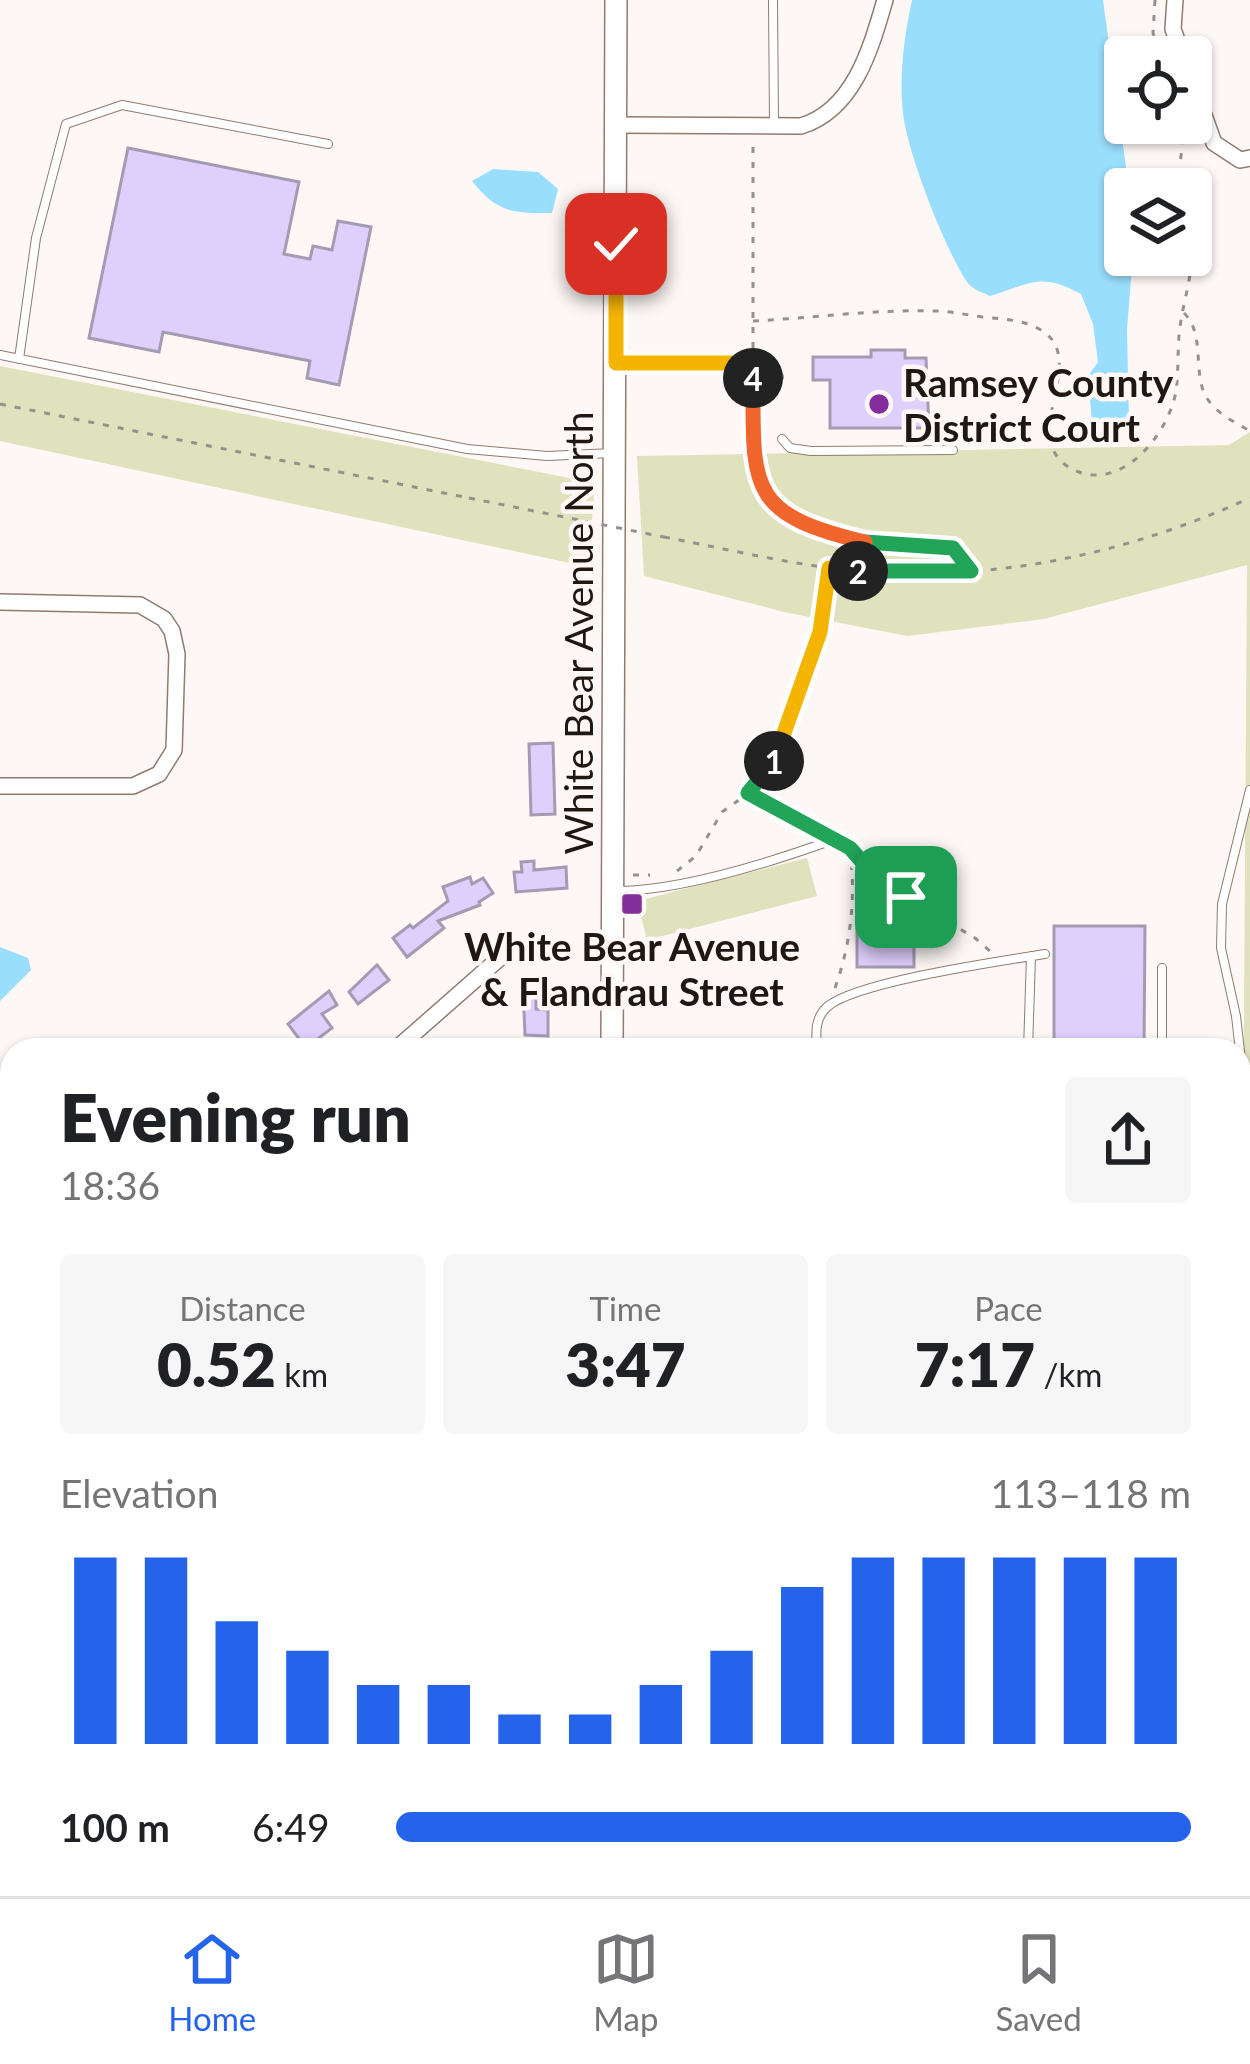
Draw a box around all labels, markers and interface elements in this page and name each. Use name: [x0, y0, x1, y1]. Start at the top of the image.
map controls: [1104, 36, 1212, 276]
button: locate: [1104, 36, 1212, 144]
button: layers: [1104, 168, 1212, 276]
pin: [565, 193, 667, 295]
icon: check: [583, 211, 649, 277]
pin: 4: [723, 348, 783, 408]
text: 4: [743, 358, 763, 398]
place label: Ramsey County District Court: [903, 359, 1174, 450]
marker: Ramsey County District Court: [866, 391, 892, 417]
street label: White Bear Avenue North: [555, 411, 601, 855]
pin: 2: [828, 541, 888, 601]
text: 2: [848, 551, 868, 591]
pin: 1: [744, 731, 804, 791]
text: 1: [764, 741, 784, 781]
pin: [855, 846, 957, 948]
icon: arrive: [873, 864, 939, 930]
marker: White Bear Avenue & Flandrau Street: [619, 891, 645, 917]
place label: White Bear Avenue & Flandrau Street: [464, 923, 800, 1014]
text: Evening run: [60, 1077, 411, 1156]
button: share: [1065, 1077, 1191, 1203]
text: 18:36: [60, 1162, 160, 1208]
text: Distance: [179, 1288, 306, 1328]
text: Time: [590, 1288, 661, 1328]
text: Pace: [974, 1288, 1043, 1328]
text: 0.52: [157, 1328, 276, 1400]
text: 3:47: [565, 1328, 686, 1400]
text: 7:17: [915, 1328, 1035, 1400]
text: km: [276, 1354, 328, 1394]
text: /km: [1035, 1354, 1102, 1394]
text: Elevation: [60, 1470, 218, 1516]
text: 113–118 m: [991, 1470, 1191, 1516]
text: 100 m: [60, 1804, 170, 1850]
text: 6:49: [252, 1804, 330, 1850]
tab: Home: [168, 1926, 256, 2038]
tab: Map: [593, 1926, 659, 2038]
tab: Saved: [995, 1926, 1082, 2038]

